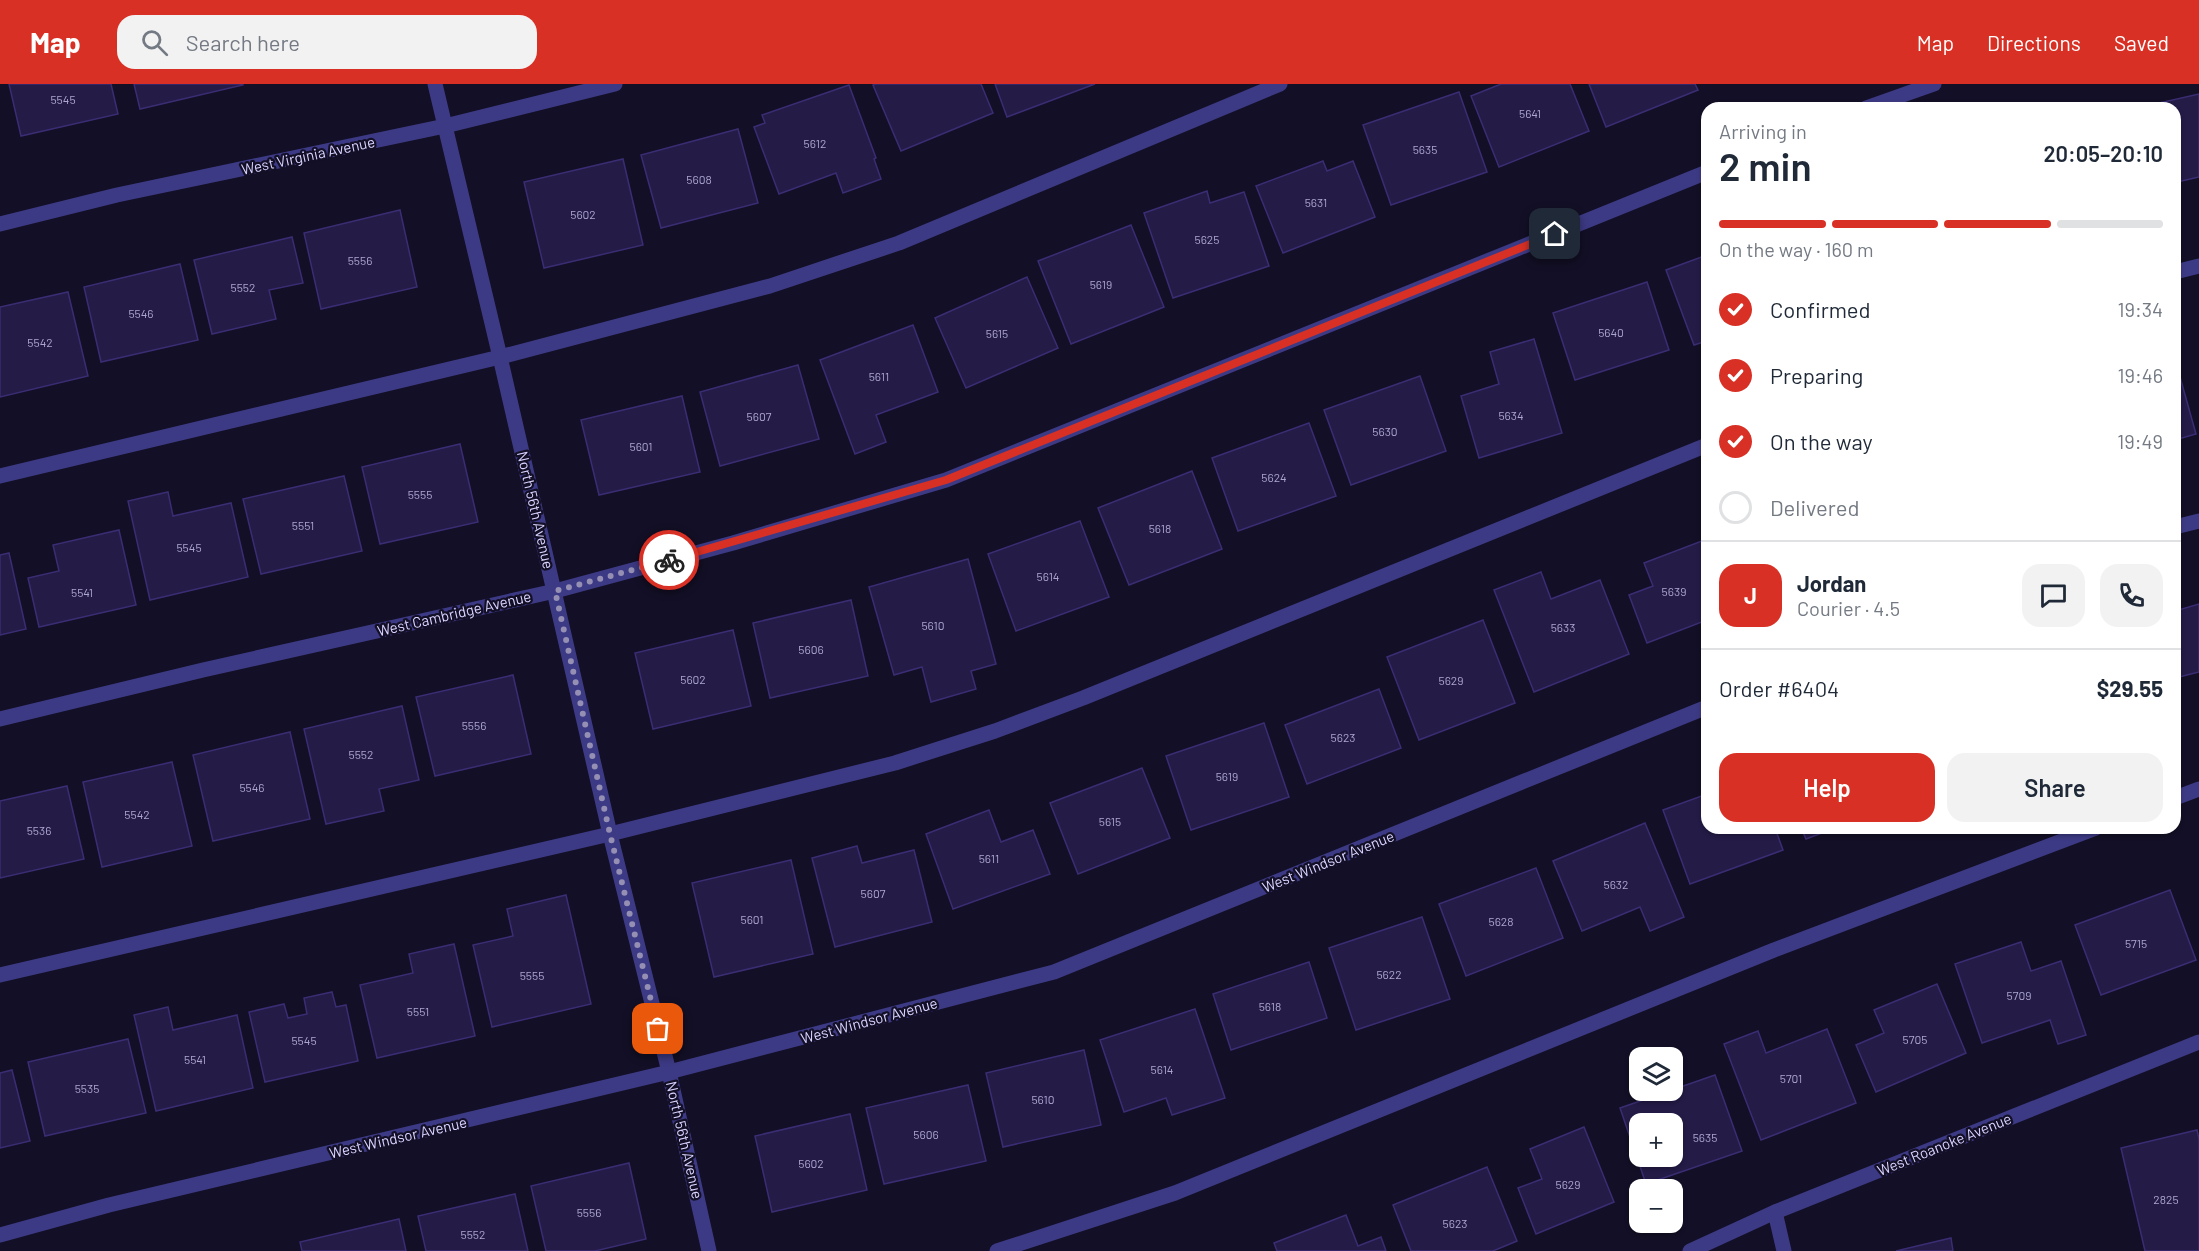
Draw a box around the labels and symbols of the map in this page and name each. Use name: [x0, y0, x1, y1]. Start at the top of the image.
house number: 5545: [50, 92, 76, 106]
house number: 5641: [1519, 106, 1541, 120]
street label: West Virginia Avenue: [240, 132, 376, 178]
house number: 5612: [804, 136, 826, 150]
house number: 5635: [1413, 142, 1437, 156]
house number: 5608: [686, 172, 712, 186]
house number: 5631: [1305, 195, 1327, 209]
house number: 5602: [570, 207, 596, 221]
pin: [1529, 208, 1580, 259]
house number: 5625: [1195, 232, 1219, 246]
house number: 5556: [348, 253, 372, 267]
house number: 5619: [1090, 277, 1112, 291]
house number: 5552: [231, 280, 255, 294]
house number: 5546: [128, 306, 154, 320]
house number: 5640: [1598, 325, 1624, 339]
house number: 5615: [986, 326, 1008, 340]
house number: 5542: [27, 335, 53, 349]
house number: 5611: [869, 369, 889, 383]
house number: 5634: [1498, 408, 1524, 422]
house number: 5607: [747, 409, 772, 423]
house number: 5630: [1372, 424, 1398, 438]
house number: 5601: [630, 439, 653, 453]
street label: North 56th Avenue: [514, 449, 558, 571]
house number: 5624: [1261, 470, 1287, 484]
house number: 5555: [408, 487, 432, 501]
house number: 5551: [292, 518, 314, 532]
house number: 5618: [1149, 521, 1171, 535]
courier: [639, 530, 699, 590]
house number: 5545: [176, 540, 202, 554]
house number: 5614: [1037, 569, 1059, 583]
house number: 5639: [1662, 584, 1686, 598]
house number: 5541: [71, 585, 93, 599]
street label: West Cambridge Avenue: [375, 587, 533, 639]
house number: 5610: [921, 618, 945, 632]
house number: 5633: [1551, 620, 1575, 634]
house number: 5606: [798, 642, 824, 656]
house number: 5602: [680, 672, 706, 686]
house number: 5629: [1438, 673, 1464, 687]
house number: 5556: [462, 718, 486, 732]
house number: 5623: [1331, 730, 1355, 744]
house number: 5552: [349, 747, 373, 761]
house number: 5619: [1216, 769, 1238, 783]
house number: 5546: [239, 780, 265, 794]
house number: 5542: [124, 807, 150, 821]
house number: 5615: [1099, 814, 1121, 828]
house number: 5536: [27, 823, 51, 837]
street label: West Windsor Avenue: [1259, 826, 1397, 896]
house number: 5611: [979, 851, 999, 865]
house number: 5632: [1604, 877, 1628, 891]
house number: 5607: [861, 886, 886, 900]
house number: 5601: [741, 912, 764, 926]
house number: 5628: [1488, 914, 1514, 928]
house number: 5715: [2125, 936, 2147, 950]
house number: 5622: [1376, 967, 1402, 981]
house number: 5555: [520, 968, 544, 982]
house number: 5709: [2007, 988, 2031, 1002]
street label: West Windsor Avenue: [799, 993, 939, 1047]
house number: 5618: [1259, 999, 1281, 1013]
pin: [632, 1003, 683, 1054]
house number: 5551: [407, 1004, 429, 1018]
house number: 5705: [1903, 1032, 1927, 1046]
house number: 5545: [291, 1033, 317, 1047]
house number: 5541: [184, 1052, 206, 1066]
house number: 5614: [1151, 1062, 1173, 1076]
house number: 5701: [1780, 1071, 1802, 1085]
street label: North 56th Avenue: [663, 1079, 707, 1201]
house number: 5535: [75, 1081, 99, 1095]
house number: 5610: [1031, 1092, 1055, 1106]
street label: West Roanoke Avenue: [1874, 1109, 2014, 1179]
street label: West Windsor Avenue: [327, 1112, 469, 1162]
house number: 5606: [913, 1127, 939, 1141]
house number: 5635: [1693, 1130, 1717, 1144]
house number: 5602: [798, 1156, 824, 1170]
house number: 5629: [1555, 1177, 1581, 1191]
house number: 2825: [2153, 1192, 2179, 1206]
house number: 5556: [577, 1205, 601, 1219]
house number: 5623: [1443, 1216, 1467, 1230]
house number: 5552: [461, 1227, 485, 1241]

